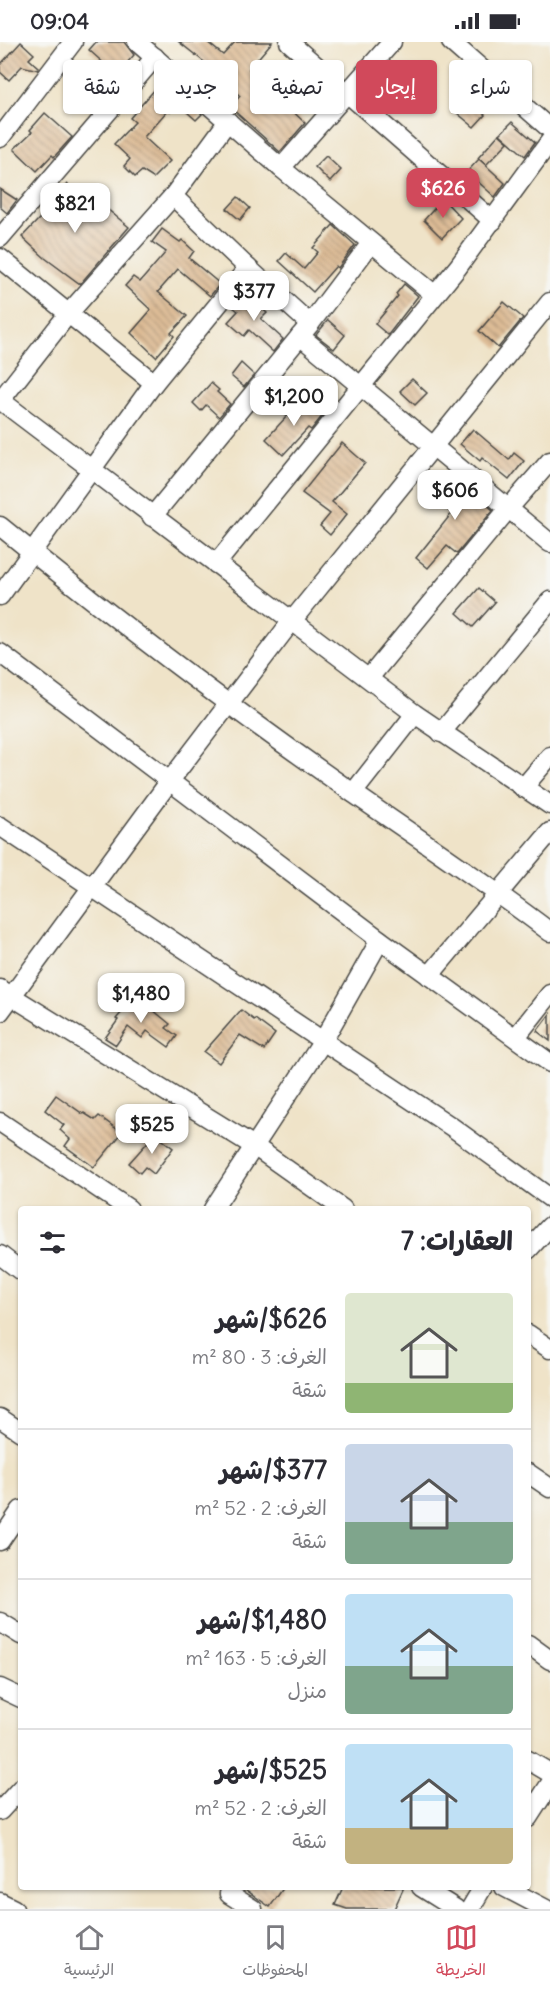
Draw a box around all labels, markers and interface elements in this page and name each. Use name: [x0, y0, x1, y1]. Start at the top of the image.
text: 09:04: [30, 7, 89, 35]
chip: شقة: [63, 60, 142, 114]
chip: جديد: [154, 60, 238, 114]
chip: تصفية: [250, 60, 344, 114]
chip: إيجار: [356, 60, 437, 114]
chip: شراء: [449, 60, 532, 114]
pin: $626: [407, 168, 479, 219]
text: $626: [420, 175, 466, 200]
pin: $821: [39, 183, 111, 234]
text: $821: [54, 190, 96, 215]
pin: $377: [218, 271, 290, 322]
text: $377: [233, 278, 275, 303]
pin: $1,200: [245, 376, 343, 427]
text: $1,200: [264, 383, 324, 408]
pin: $606: [419, 470, 491, 521]
text: $606: [431, 477, 479, 502]
pin: $1,480: [92, 973, 190, 1024]
text: $1,480: [112, 980, 170, 1005]
pin: $525: [116, 1104, 188, 1155]
text: $525: [129, 1111, 175, 1136]
text: العقارات: 7: [401, 1224, 513, 1257]
icon: filters: [36, 1226, 69, 1259]
text: $626/شهر: [216, 1302, 327, 1335]
icon: home: [393, 1317, 465, 1389]
text: الغرف: 3 · 80 m²: [192, 1344, 327, 1369]
text: شقة: [292, 1377, 327, 1402]
text: $377/شهر: [220, 1453, 327, 1486]
icon: home: [393, 1468, 465, 1540]
text: الغرف: 2 · 52 m²: [194, 1495, 327, 1520]
text: شقة: [292, 1528, 327, 1553]
text: $1,480/شهر: [198, 1603, 327, 1636]
icon: home: [393, 1618, 465, 1690]
text: الغرف: 5 · 163 m²: [185, 1645, 327, 1670]
text: منزل: [288, 1678, 327, 1703]
text: $525/شهر: [216, 1753, 327, 1786]
icon: home: [393, 1768, 465, 1840]
text: الغرف: 2 · 52 m²: [194, 1795, 327, 1820]
text: شقة: [292, 1828, 327, 1853]
tab: الرئيسية: [64, 1921, 114, 1984]
tab: المحفوظات: [242, 1921, 308, 1984]
tab: الخريطة: [436, 1921, 486, 1984]

